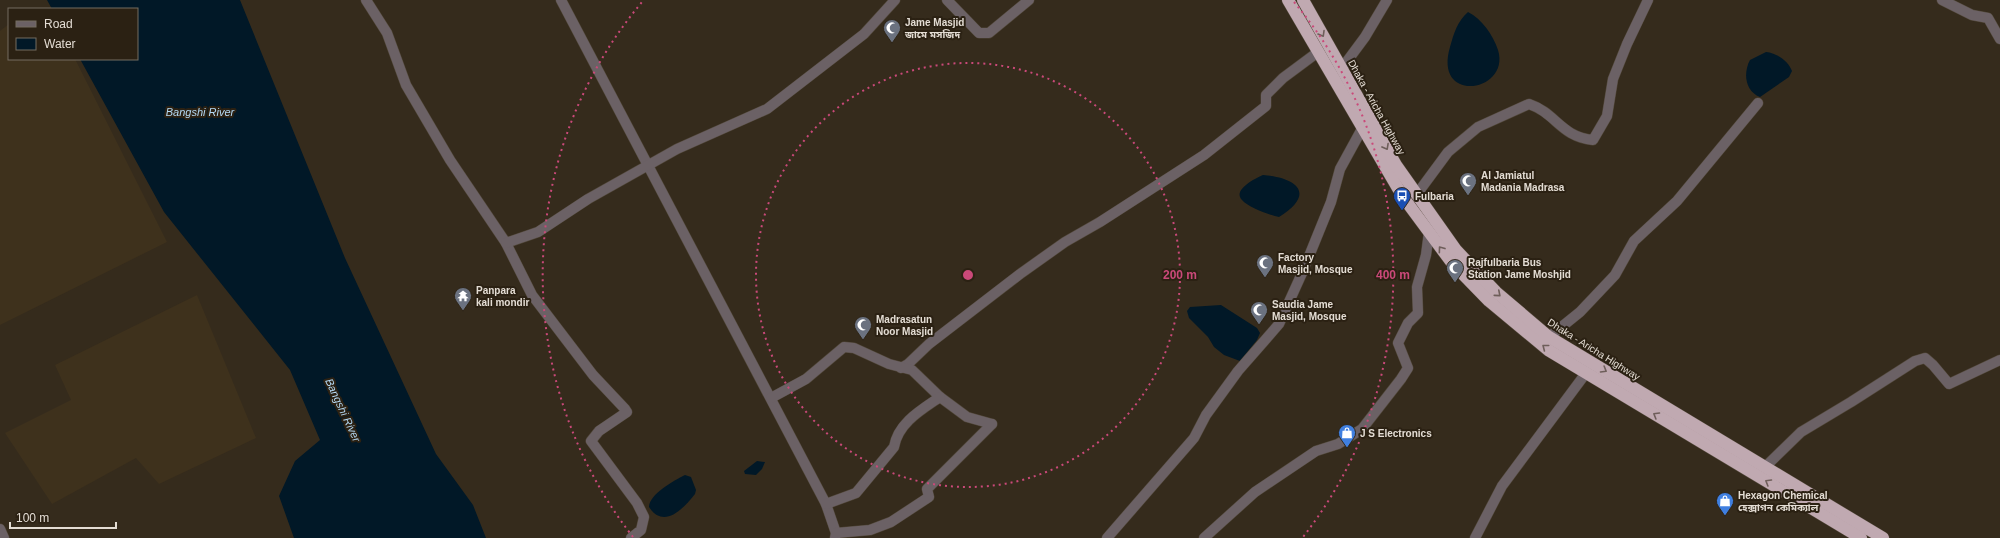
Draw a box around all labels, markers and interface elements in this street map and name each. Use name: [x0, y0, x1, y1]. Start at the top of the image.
legend: [8, 8, 138, 60]
text: Road: [44, 17, 73, 31]
place label: Jame Masjid জামে মসজিদ: [904, 17, 964, 40]
mosque icon: Jame Masjid জামে মসজিদ: [882, 18, 902, 43]
one-way arrow: [1318, 30, 1325, 37]
text: Water: [44, 37, 76, 51]
street label: Dhaka - Aricha Highway: [1346, 58, 1407, 157]
water label: Bangshi River: [166, 106, 236, 118]
one-way arrow: [1381, 143, 1389, 150]
place label: Al Jamiatul Madania Madrasa: [1481, 170, 1565, 193]
mosque icon: Al Jamiatul Madania Madrasa: [1458, 171, 1478, 196]
bus stop icon: Fulbaria: [1392, 186, 1412, 211]
place label: Fulbaria: [1415, 191, 1454, 202]
one-way arrow: [1439, 246, 1446, 253]
place label: Factory Masjid, Mosque: [1278, 252, 1353, 275]
mosque icon: Factory Masjid, Mosque: [1255, 253, 1275, 278]
place label: Rajfulbaria Bus Station Jame Moshjid: [1468, 257, 1571, 280]
mosque icon: Rajfulbaria Bus Station Jame Moshjid: [1445, 258, 1465, 283]
centre of rings: [961, 268, 975, 282]
text: 200 m: [1163, 268, 1197, 282]
text: 400 m: [1376, 268, 1410, 282]
place label: Panpara kali mondir: [476, 285, 529, 308]
temple icon: Panpara kali mondir: [453, 286, 473, 311]
one-way arrow: [1494, 290, 1501, 297]
place label: Saudia Jame Masjid, Mosque: [1272, 299, 1347, 322]
mosque icon: Saudia Jame Masjid, Mosque: [1249, 300, 1269, 325]
place label: Madrasatun Noor Masjid: [876, 314, 933, 337]
mosque icon: Madrasatun Noor Masjid: [853, 315, 873, 340]
street label: Dhaka - Aricha Highway: [1546, 316, 1642, 382]
one-way arrow: [1543, 345, 1550, 352]
one-way arrow: [1600, 365, 1607, 373]
water label: Bangshi River: [323, 376, 363, 445]
one-way arrow: [1653, 413, 1660, 420]
shop icon: J S Electronics: [1337, 423, 1357, 448]
place label: J S Electronics: [1360, 428, 1432, 439]
one-way arrow: [1765, 479, 1772, 486]
place label: Hexagon Chemical হেক্সাগন কেমিক্যাল: [1738, 490, 1828, 513]
shop icon: Hexagon Chemical হেক্সাগন কেমিক্যাল: [1715, 491, 1735, 516]
scale bar: [10, 504, 116, 530]
text: 100 m: [16, 511, 49, 525]

